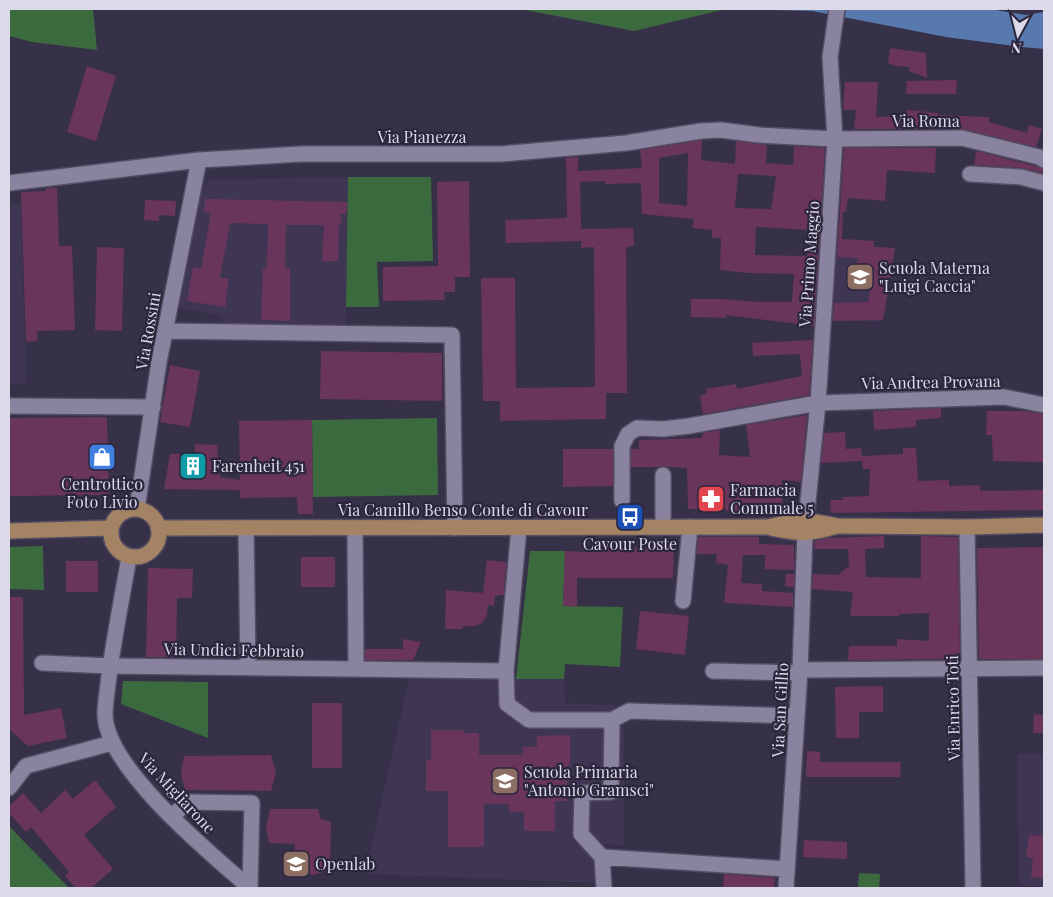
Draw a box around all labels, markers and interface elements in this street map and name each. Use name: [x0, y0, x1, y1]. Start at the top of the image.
north arrow: [993, 10, 1043, 60]
text: N: [1010, 38, 1023, 58]
street label: Via Roma: [891, 110, 960, 131]
street label: Via Pianezza: [377, 126, 466, 147]
street label: Via Primo Maggio: [794, 200, 823, 329]
place label: Scuola Materna "Luigi Caccia": [879, 257, 990, 296]
school or university icon: Scuola Materna "Luigi Caccia": [845, 262, 875, 292]
street label: Via Rossini: [130, 290, 165, 372]
street label: Via Andrea Provana: [860, 370, 1001, 393]
shop icon: Centrottico Foto Livio: [87, 442, 117, 472]
building icon: Farenheit 451: [178, 451, 208, 481]
place label: Farenheit 451: [212, 455, 305, 476]
place label: Centrottico Foto Livio: [61, 473, 143, 512]
place label: Farmacia Comunale 5: [730, 479, 814, 518]
pharmacy icon: Farmacia Comunale 5: [696, 484, 726, 514]
street label: Via Camillo Benso Conte di Cavour: [337, 499, 588, 520]
bus stop icon: Cavour Poste: [615, 502, 645, 532]
place label: Cavour Poste: [583, 533, 677, 554]
street label: Via Undici Febbraio: [163, 638, 304, 661]
street label: Via Enrico Toti: [941, 655, 964, 762]
street label: Via San Gillio: [766, 662, 792, 759]
street label: Via Migliarone: [134, 747, 220, 838]
place label: Scuola Primaria "Antonio Gramsci": [524, 761, 654, 800]
school or university icon: Scuola Primaria "Antonio Gramsci": [490, 766, 520, 796]
school or university icon: Openlab: [281, 849, 311, 879]
place label: Openlab: [315, 853, 375, 874]

